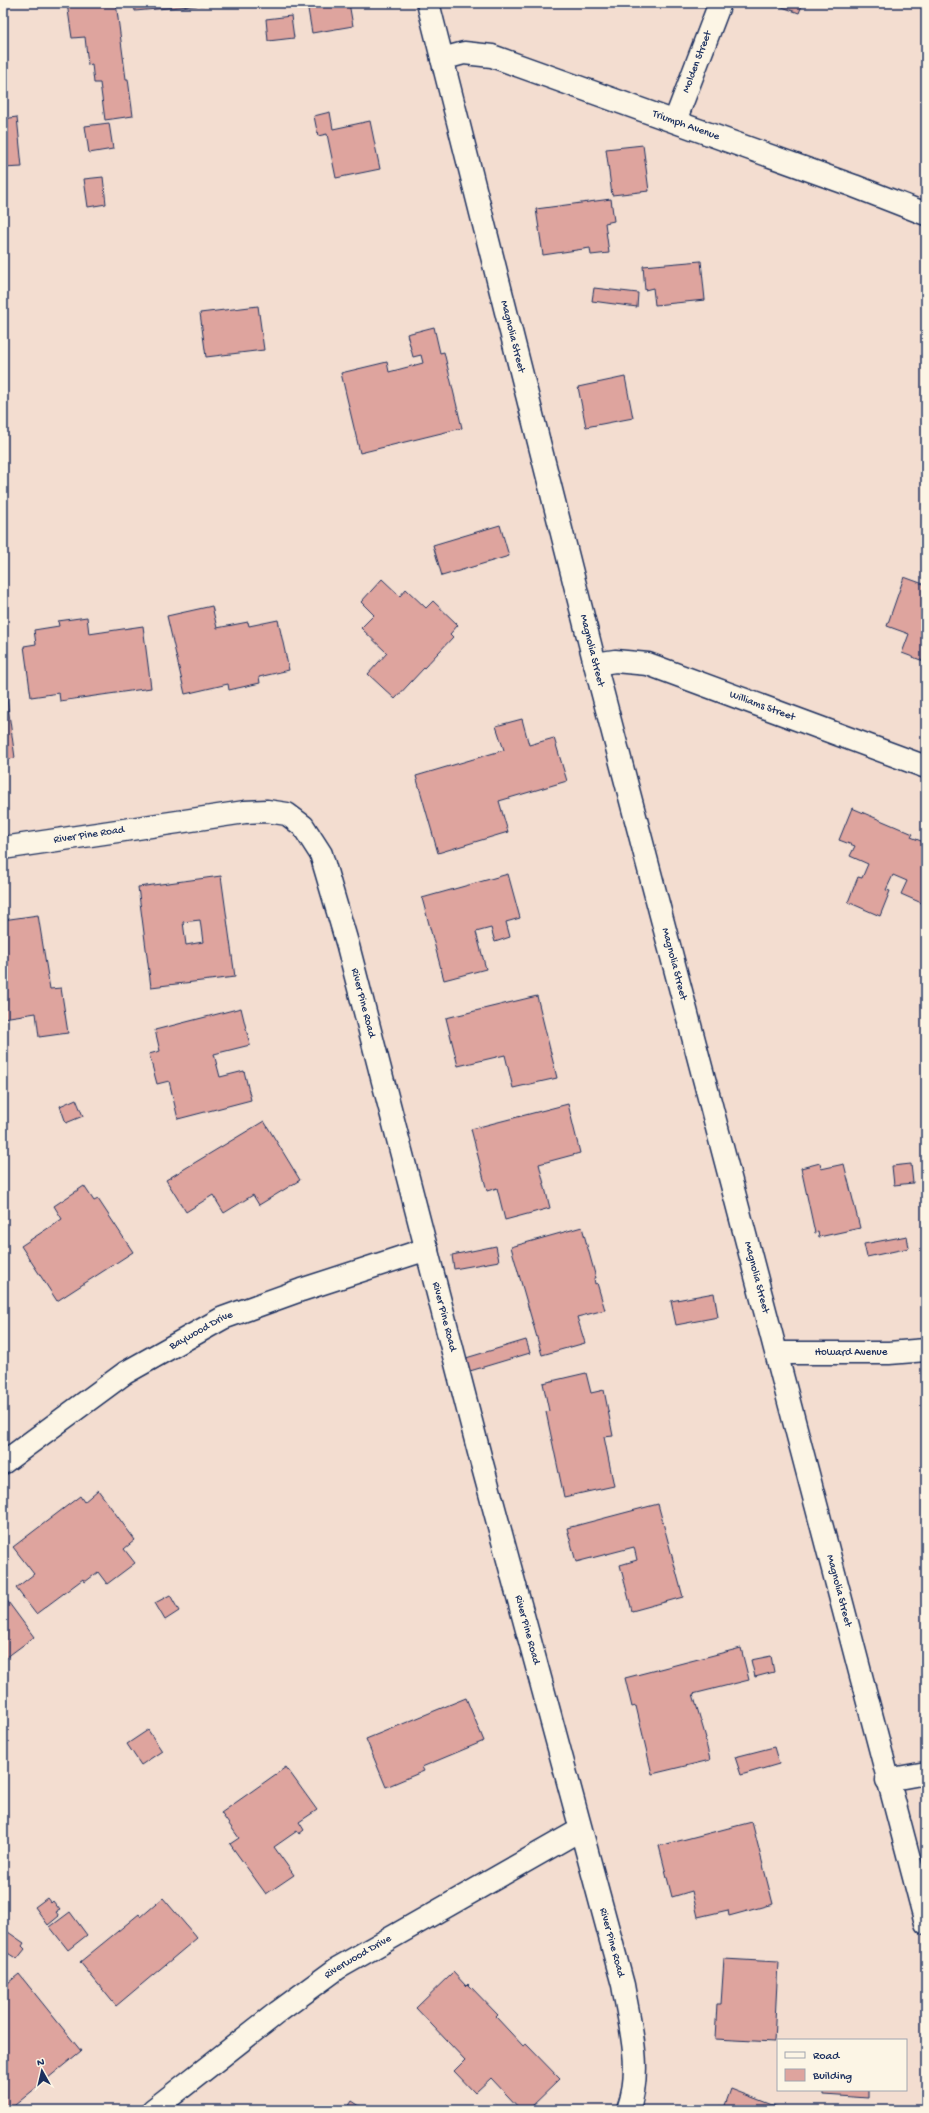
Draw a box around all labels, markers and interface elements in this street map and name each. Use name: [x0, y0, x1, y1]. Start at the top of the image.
street label: Molden Street: [680, 28, 715, 95]
street label: Triumph Avenue: [650, 108, 721, 143]
street label: Magnolia Street: [497, 299, 527, 375]
street label: Magnolia Street: [577, 613, 607, 689]
street label: Williams Street: [728, 689, 798, 724]
street label: River Pine Road: [53, 824, 127, 846]
street label: Magnolia Street: [659, 927, 689, 1003]
street label: River Pine Road: [348, 967, 378, 1041]
street label: Magnolia Street: [741, 1240, 772, 1316]
street label: River Pine Road: [429, 1281, 459, 1354]
street label: Baywood Drive: [167, 1309, 235, 1353]
street label: Howard Avenue: [815, 1347, 888, 1359]
street label: Magnolia Street: [823, 1553, 854, 1629]
street label: River Pine Road: [512, 1594, 542, 1667]
street label: River Pine Road: [596, 1907, 627, 1980]
street label: Riverwood Drive: [322, 1933, 394, 1982]
legend: [777, 2039, 907, 2091]
text: Road: [813, 2050, 840, 2064]
north arrow: [22, 2051, 62, 2091]
text: N: [36, 2057, 45, 2070]
text: Building: [812, 2070, 852, 2084]

